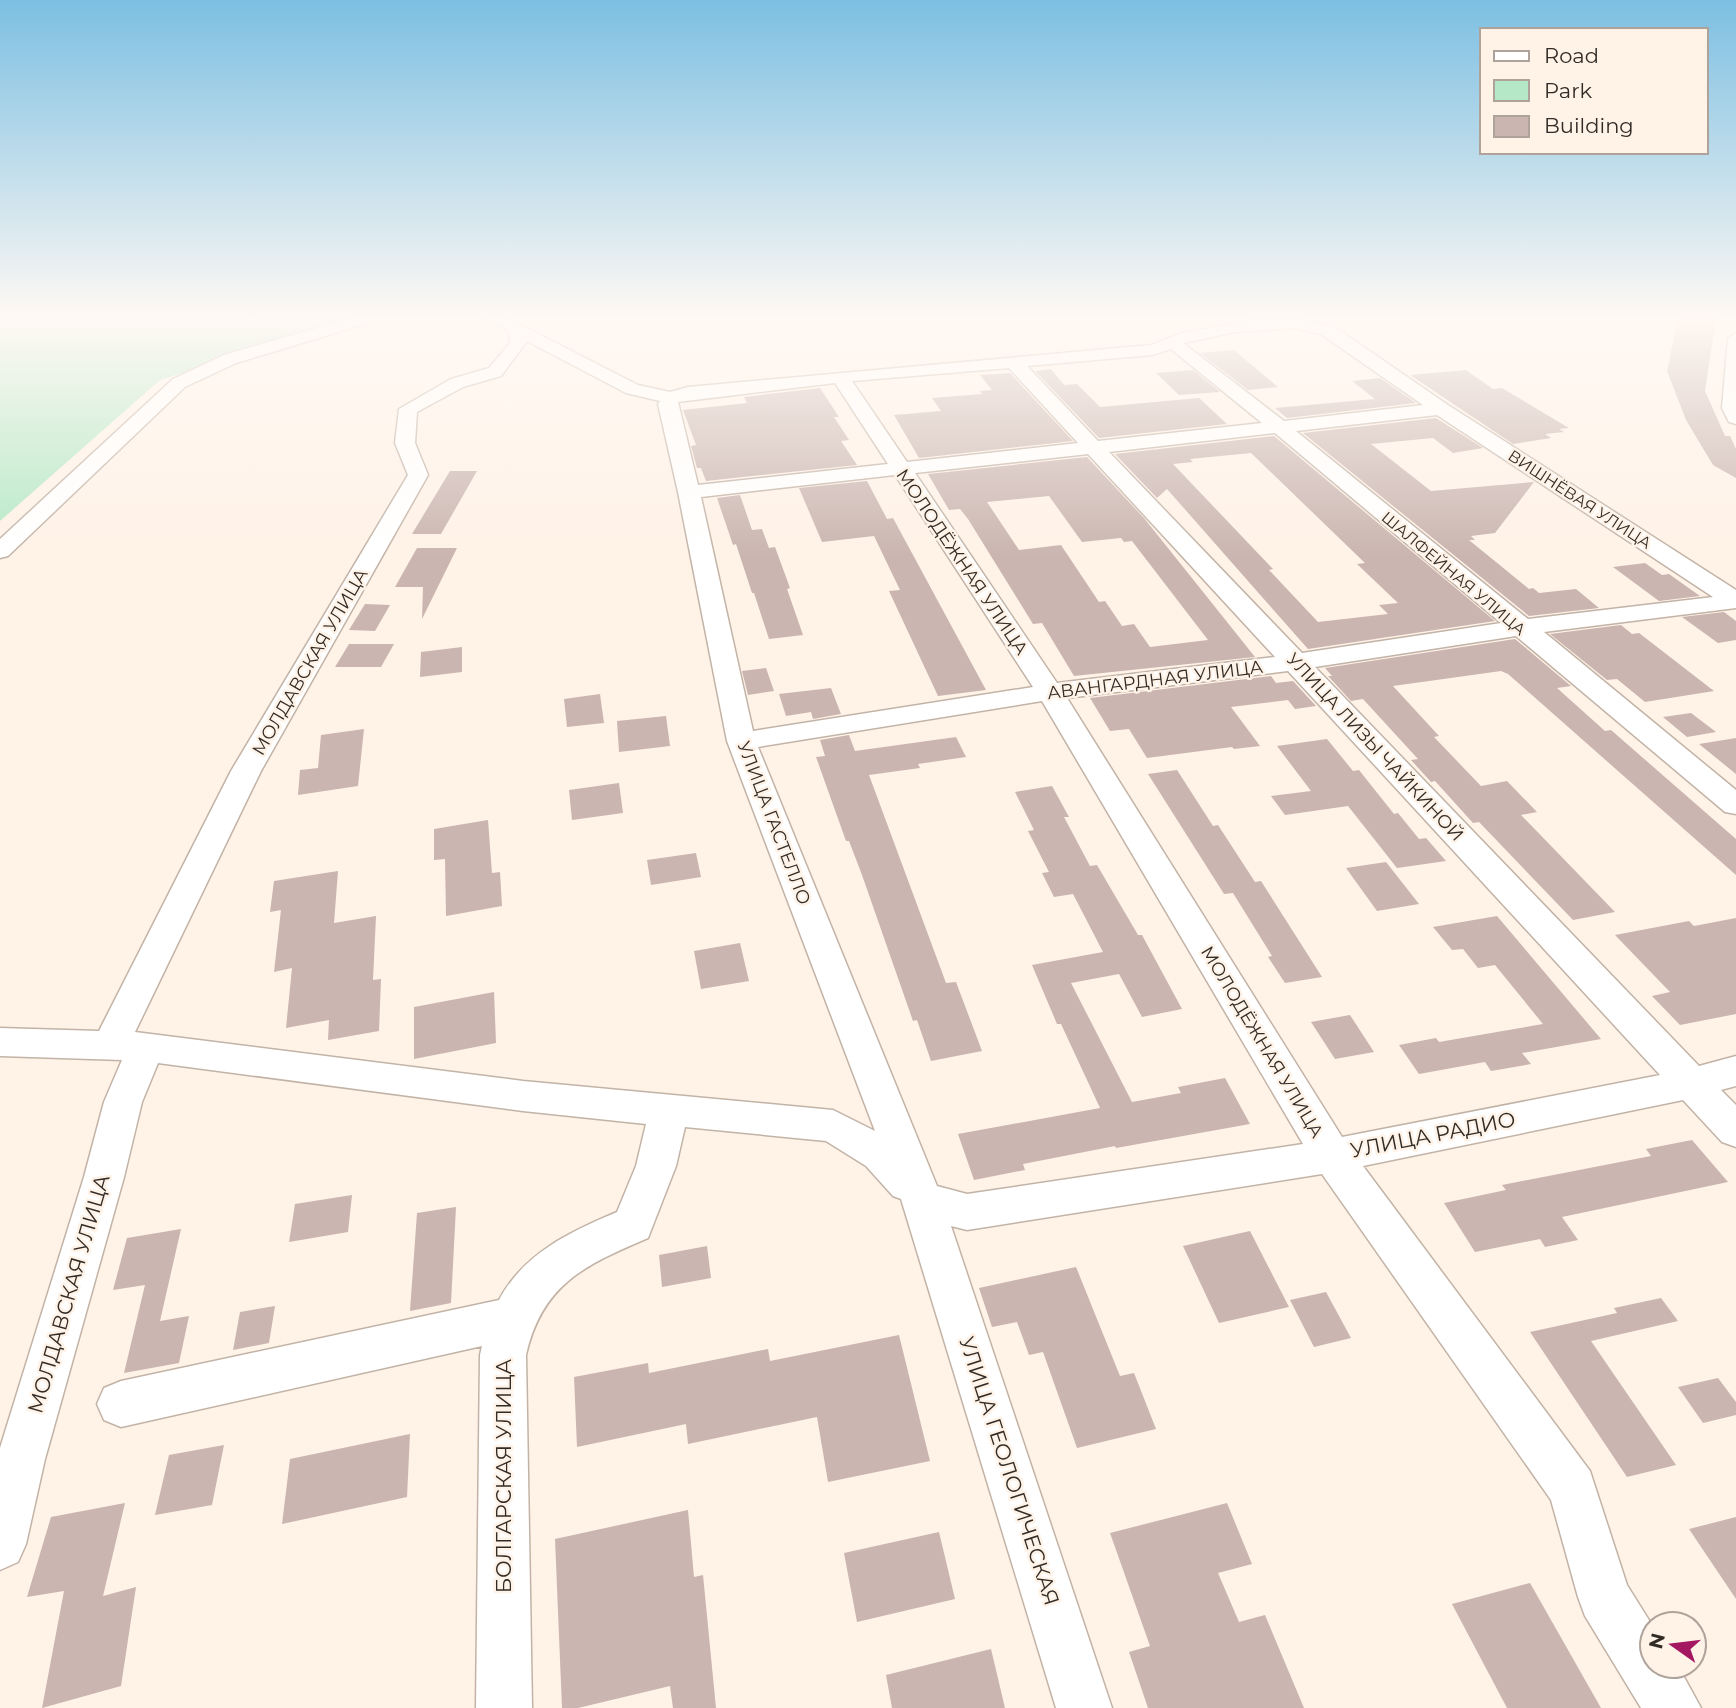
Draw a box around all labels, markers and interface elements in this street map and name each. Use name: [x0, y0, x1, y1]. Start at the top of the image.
legend: [1480, 28, 1708, 154]
text: Road: [1544, 43, 1599, 68]
text: Park: [1544, 78, 1592, 103]
text: Building: [1544, 113, 1634, 138]
street label: ВИШНЁВАЯ УЛИЦА: [1505, 445, 1656, 553]
street label: МОЛОДЁЖНАЯ УЛИЦА: [891, 465, 1033, 660]
street label: ШАЛФЕЙНАЯ УЛИЦА: [1378, 508, 1530, 639]
street label: МОЛДАВСКАЯ УЛИЦА: [247, 564, 373, 759]
street label: УЛИЦА ЛИЗЫ ЧАЙКИНОЙ: [1282, 648, 1468, 846]
street label: АВАНГАРДНАЯ УЛИЦА: [1046, 656, 1265, 704]
street label: УЛИЦА ГАСТЕЛЛО: [733, 738, 815, 908]
street label: МОЛОДЁЖНАЯ УЛИЦА: [1196, 942, 1328, 1142]
street label: УЛИЦА РАДИО: [1348, 1106, 1518, 1163]
street label: МОЛДАВСКАЯ УЛИЦА: [22, 1171, 115, 1416]
street label: УЛИЦА ГЕОЛОГИЧЕСКАЯ: [954, 1333, 1065, 1608]
street label: БОЛГАРСКАЯ УЛИЦА: [491, 1358, 516, 1593]
north arrow: [1638, 1610, 1708, 1680]
text: N: [1644, 1631, 1670, 1651]

